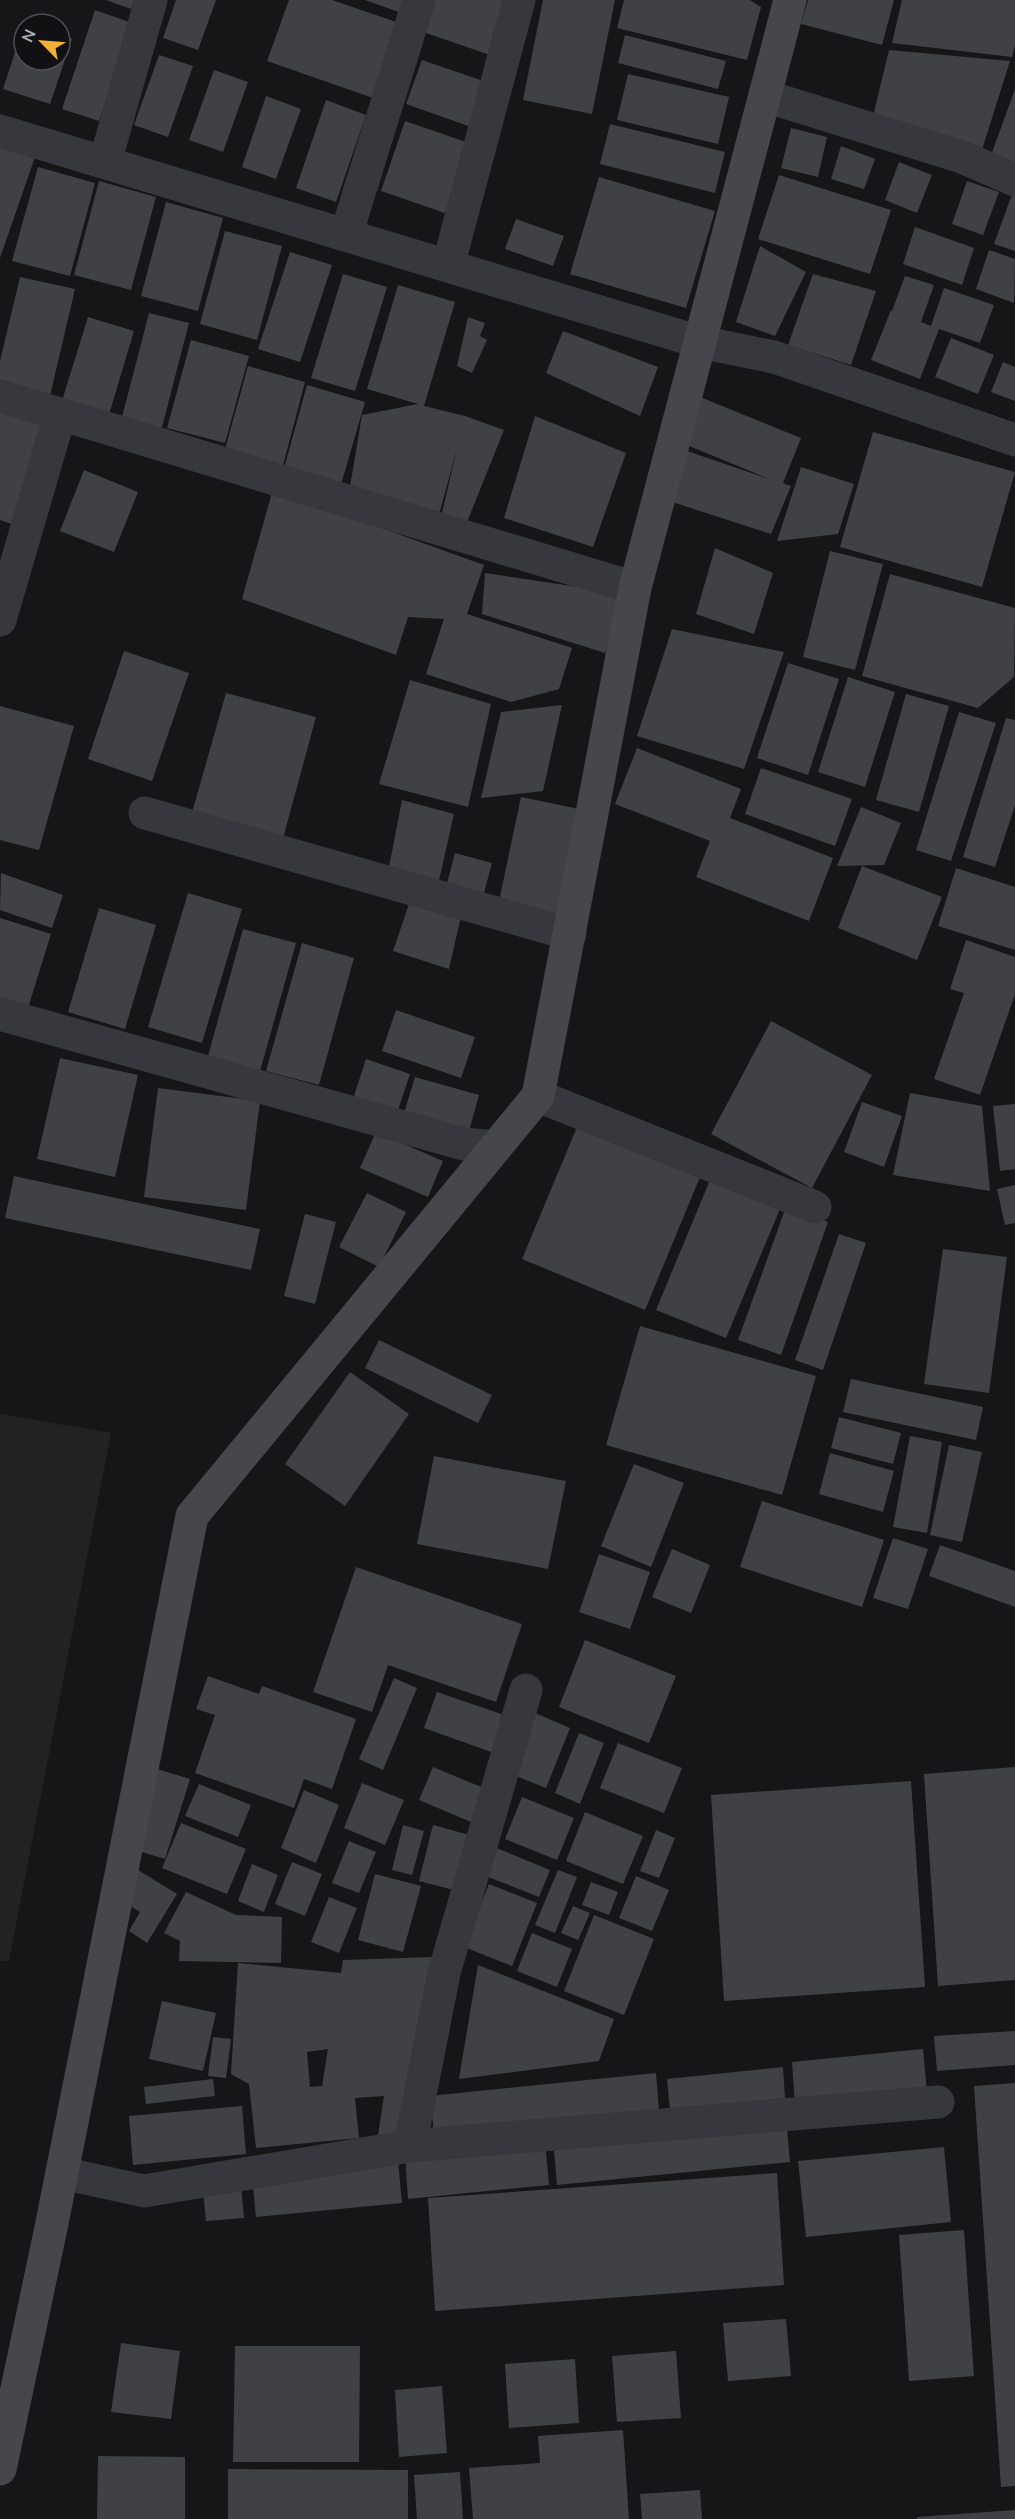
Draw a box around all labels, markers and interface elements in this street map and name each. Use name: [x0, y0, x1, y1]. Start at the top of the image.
north arrow: [12, 12, 72, 72]
text: N: [17, 26, 42, 46]

